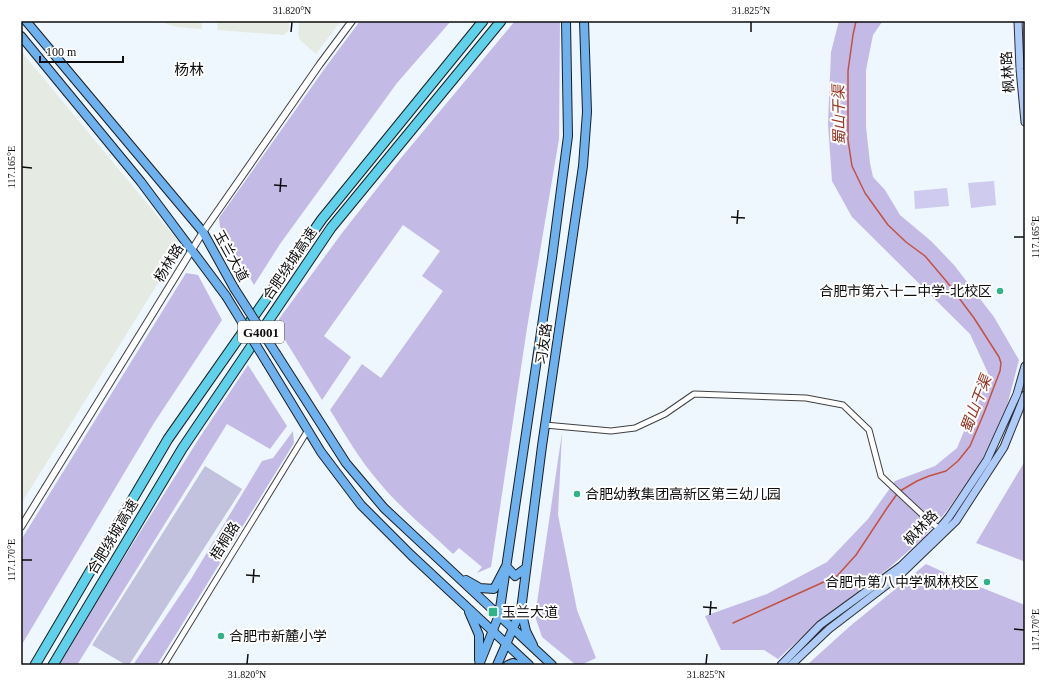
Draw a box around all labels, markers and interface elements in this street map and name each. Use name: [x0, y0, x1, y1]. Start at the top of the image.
text: 31.820°N: [273, 5, 311, 16]
text: 31.825°N: [732, 5, 770, 16]
scale bar: [40, 38, 123, 64]
text: 100 m: [46, 45, 77, 59]
street label: 枫林路: [999, 51, 1017, 93]
district label: 杨林: [174, 62, 204, 78]
water label: 蜀山干渠: [830, 83, 848, 145]
text: 117.165°E: [6, 146, 17, 188]
text: 117.165°E: [1030, 216, 1041, 258]
street label: 合肥绕城高速: [259, 224, 320, 303]
street label: 玉兰大道: [211, 228, 251, 284]
street label: 杨林路: [152, 241, 186, 285]
place label: 合肥市第六十二中学-北校区: [819, 283, 992, 299]
marker: 合肥市第六十二中学-北校区: [995, 286, 1005, 296]
road number: G4001: [238, 321, 284, 343]
street label: 习友路: [534, 322, 554, 366]
water label: 蜀山干渠: [958, 371, 995, 435]
place label: 合肥幼教集团高新区第三幼儿园: [585, 486, 781, 502]
marker: 合肥幼教集团高新区第三幼儿园: [572, 489, 582, 499]
street label: 合肥绕城高速: [84, 497, 141, 577]
street label: 枫林路: [901, 508, 941, 548]
street label: 梧桐路: [208, 519, 242, 563]
text: 117.170°E: [6, 539, 17, 581]
place label: 合肥市第八中学枫林校区: [825, 574, 979, 590]
marker: 合肥市第八中学枫林校区: [982, 577, 992, 587]
place label: 玉兰大道: [502, 605, 558, 620]
marker: 玉兰大道: [487, 606, 499, 618]
text: 117.170°E: [1030, 609, 1041, 651]
place label: 合肥市新麓小学: [229, 629, 327, 644]
marker: 合肥市新麓小学: [216, 631, 226, 641]
text: 31.820°N: [228, 669, 266, 680]
text: 31.825°N: [687, 669, 725, 680]

